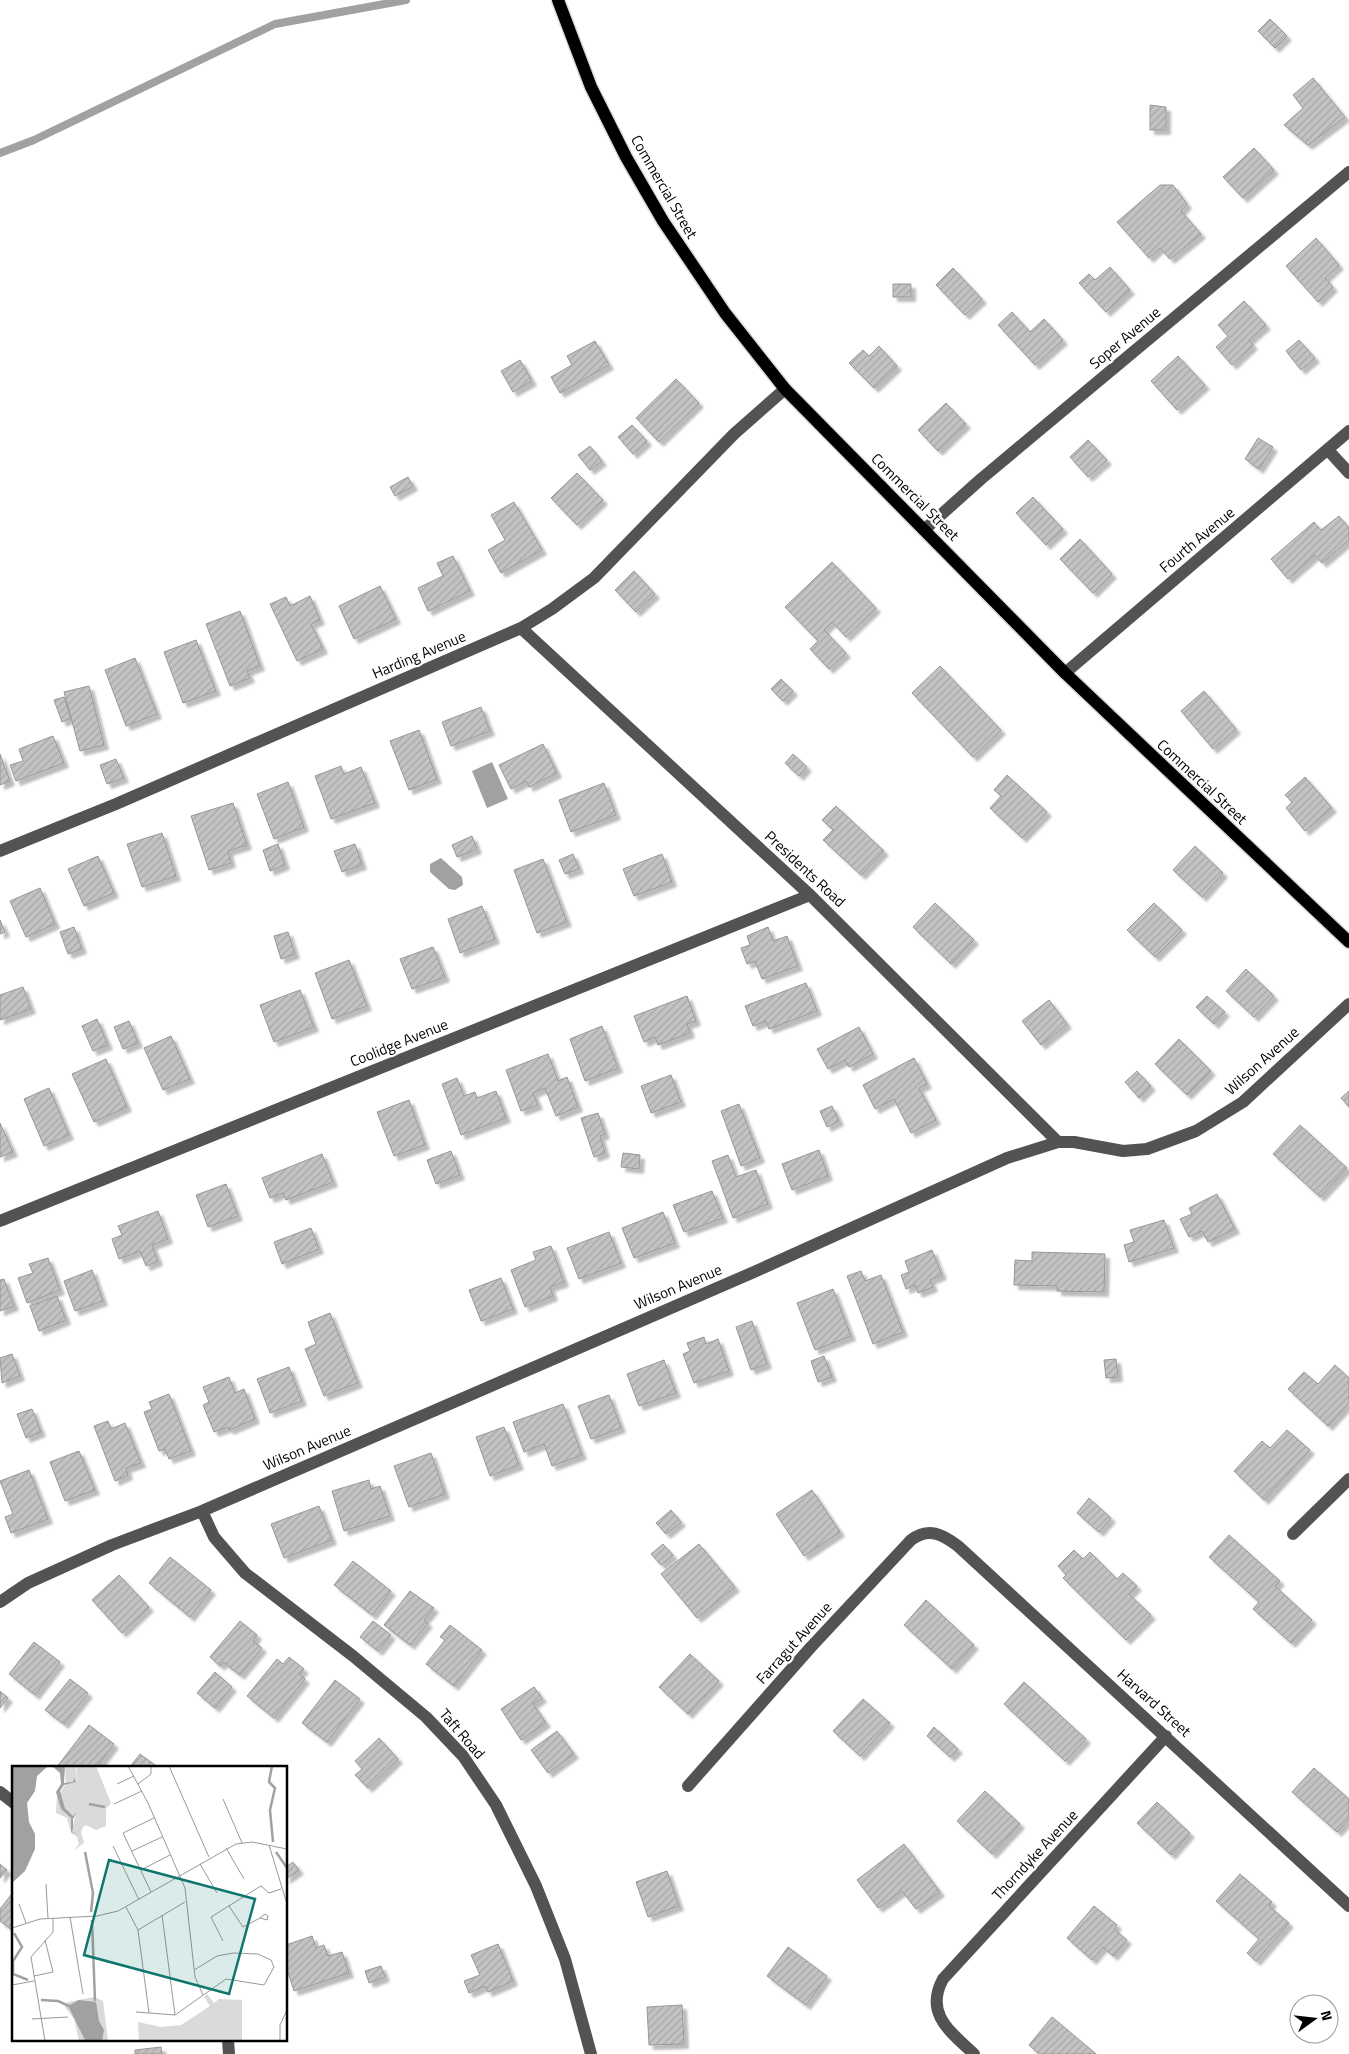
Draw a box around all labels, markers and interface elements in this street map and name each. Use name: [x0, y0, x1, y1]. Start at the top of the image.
street label: Commercial Street: [625, 131, 704, 244]
street label: Soper Avenue: [1084, 301, 1165, 374]
street label: Commercial Street: [866, 447, 965, 546]
street label: Fourth Avenue: [1154, 501, 1239, 578]
street label: Harding Avenue: [368, 624, 469, 685]
street label: Commercial Street: [1152, 734, 1253, 830]
street label: Presidents Road: [760, 825, 851, 912]
street label: Coolidge Avenue: [346, 1012, 451, 1073]
street label: Wilson Avenue: [1219, 1021, 1304, 1100]
street label: Wilson Avenue: [630, 1258, 725, 1315]
street label: Wilson Avenue: [259, 1419, 354, 1476]
street label: Farragut Avenue: [750, 1596, 837, 1689]
street label: Harvard Street: [1112, 1663, 1197, 1743]
street label: Taft Road: [434, 1703, 491, 1764]
inset map: [12, 1766, 288, 2042]
street label: Thorndyke Avenue: [986, 1804, 1083, 1905]
north arrow: [1289, 1994, 1339, 2044]
text: N: [1316, 2008, 1338, 2023]

